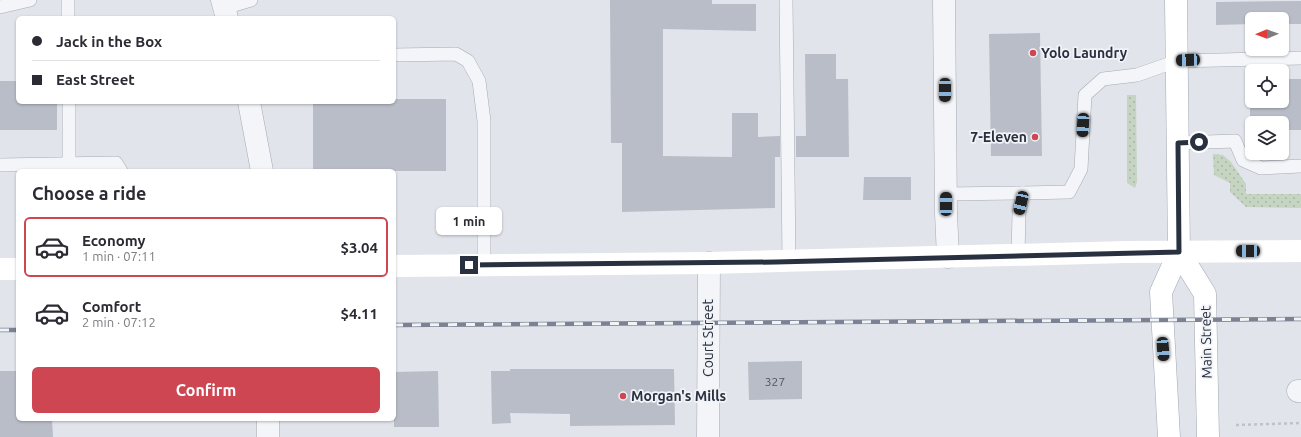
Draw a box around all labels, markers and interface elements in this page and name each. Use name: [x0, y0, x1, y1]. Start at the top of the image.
north arrow: [1245, 12, 1289, 56]
map controls: [1245, 12, 1289, 160]
text: Jack in the Box: [56, 33, 162, 50]
place label: Yolo Laundry: [1041, 45, 1128, 61]
marker: Yolo Laundry: [1028, 48, 1038, 58]
car: [1176, 54, 1200, 66]
button: locate: [1245, 64, 1289, 108]
text: East Street: [56, 71, 135, 88]
car: [939, 78, 951, 102]
car: [1076, 113, 1090, 137]
button: layers: [1245, 116, 1289, 160]
place label: 7-Eleven: [970, 129, 1027, 145]
marker: 7-Eleven: [1030, 132, 1040, 142]
route start: [1190, 133, 1208, 151]
text: Choose a ride: [32, 183, 146, 203]
car: [1012, 190, 1030, 216]
car: [940, 192, 952, 216]
callout: 1 min: [436, 207, 502, 235]
text: 1 min: [453, 214, 485, 228]
icon: car: [34, 229, 70, 265]
text: Economy: [82, 232, 146, 249]
text: $3.04: [340, 239, 378, 256]
car: [1236, 245, 1260, 257]
text: 1 min · 07:11: [82, 249, 156, 263]
route end: [460, 256, 478, 274]
icon: car: [34, 295, 70, 331]
text: Comfort: [82, 298, 141, 315]
street label: Court Street: [700, 299, 716, 377]
text: $4.11: [340, 305, 378, 322]
street label: Main Street: [1197, 305, 1215, 379]
text: 2 min · 07:12: [82, 315, 156, 329]
car: [1156, 337, 1170, 361]
button: Confirm: [32, 367, 380, 413]
house number: 327: [765, 375, 785, 388]
place label: Morgan's Mills: [631, 388, 727, 404]
marker: Morgan's Mills: [618, 391, 628, 401]

